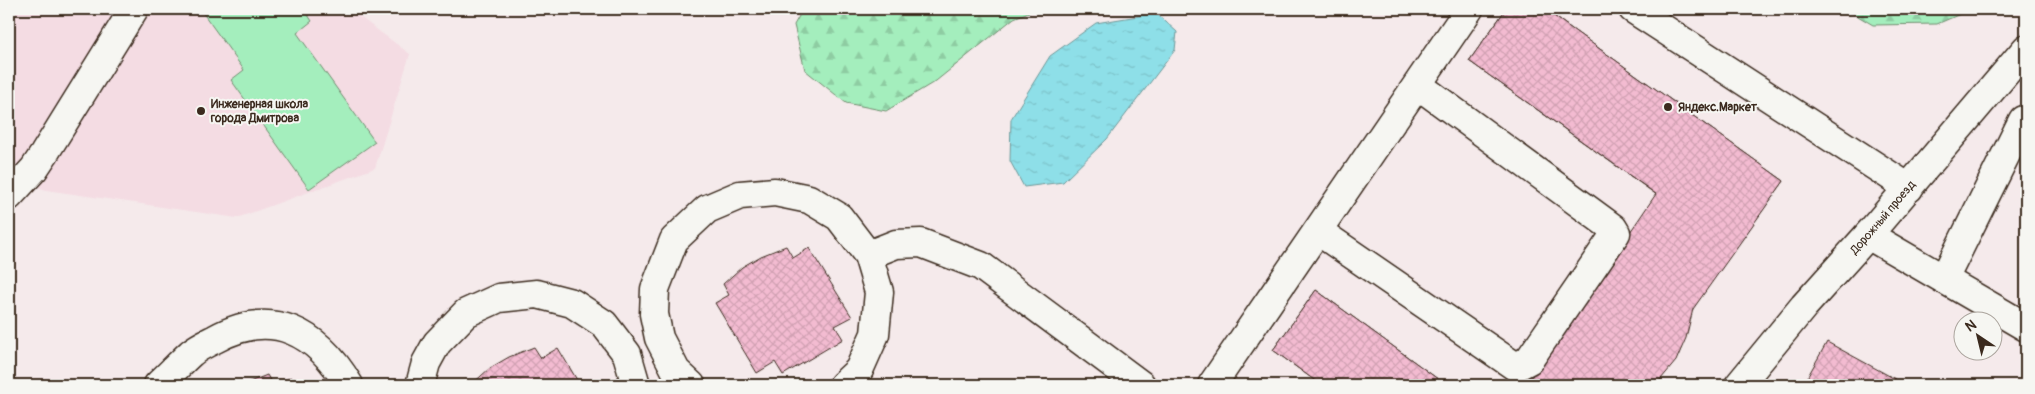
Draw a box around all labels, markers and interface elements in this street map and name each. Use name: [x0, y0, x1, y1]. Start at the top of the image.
place label: Инженерная школа города Дмитрова: [210, 97, 309, 126]
place label: Яндекс.Маркет: [1678, 100, 1758, 115]
marker: Яндекс.Маркет: [1662, 101, 1674, 113]
marker: Инженерная школа города Дмитрова: [195, 105, 207, 117]
street label: Дорожный проезд: [1847, 177, 1920, 258]
north arrow: [1952, 312, 2002, 362]
text: N: [1962, 316, 1980, 335]

